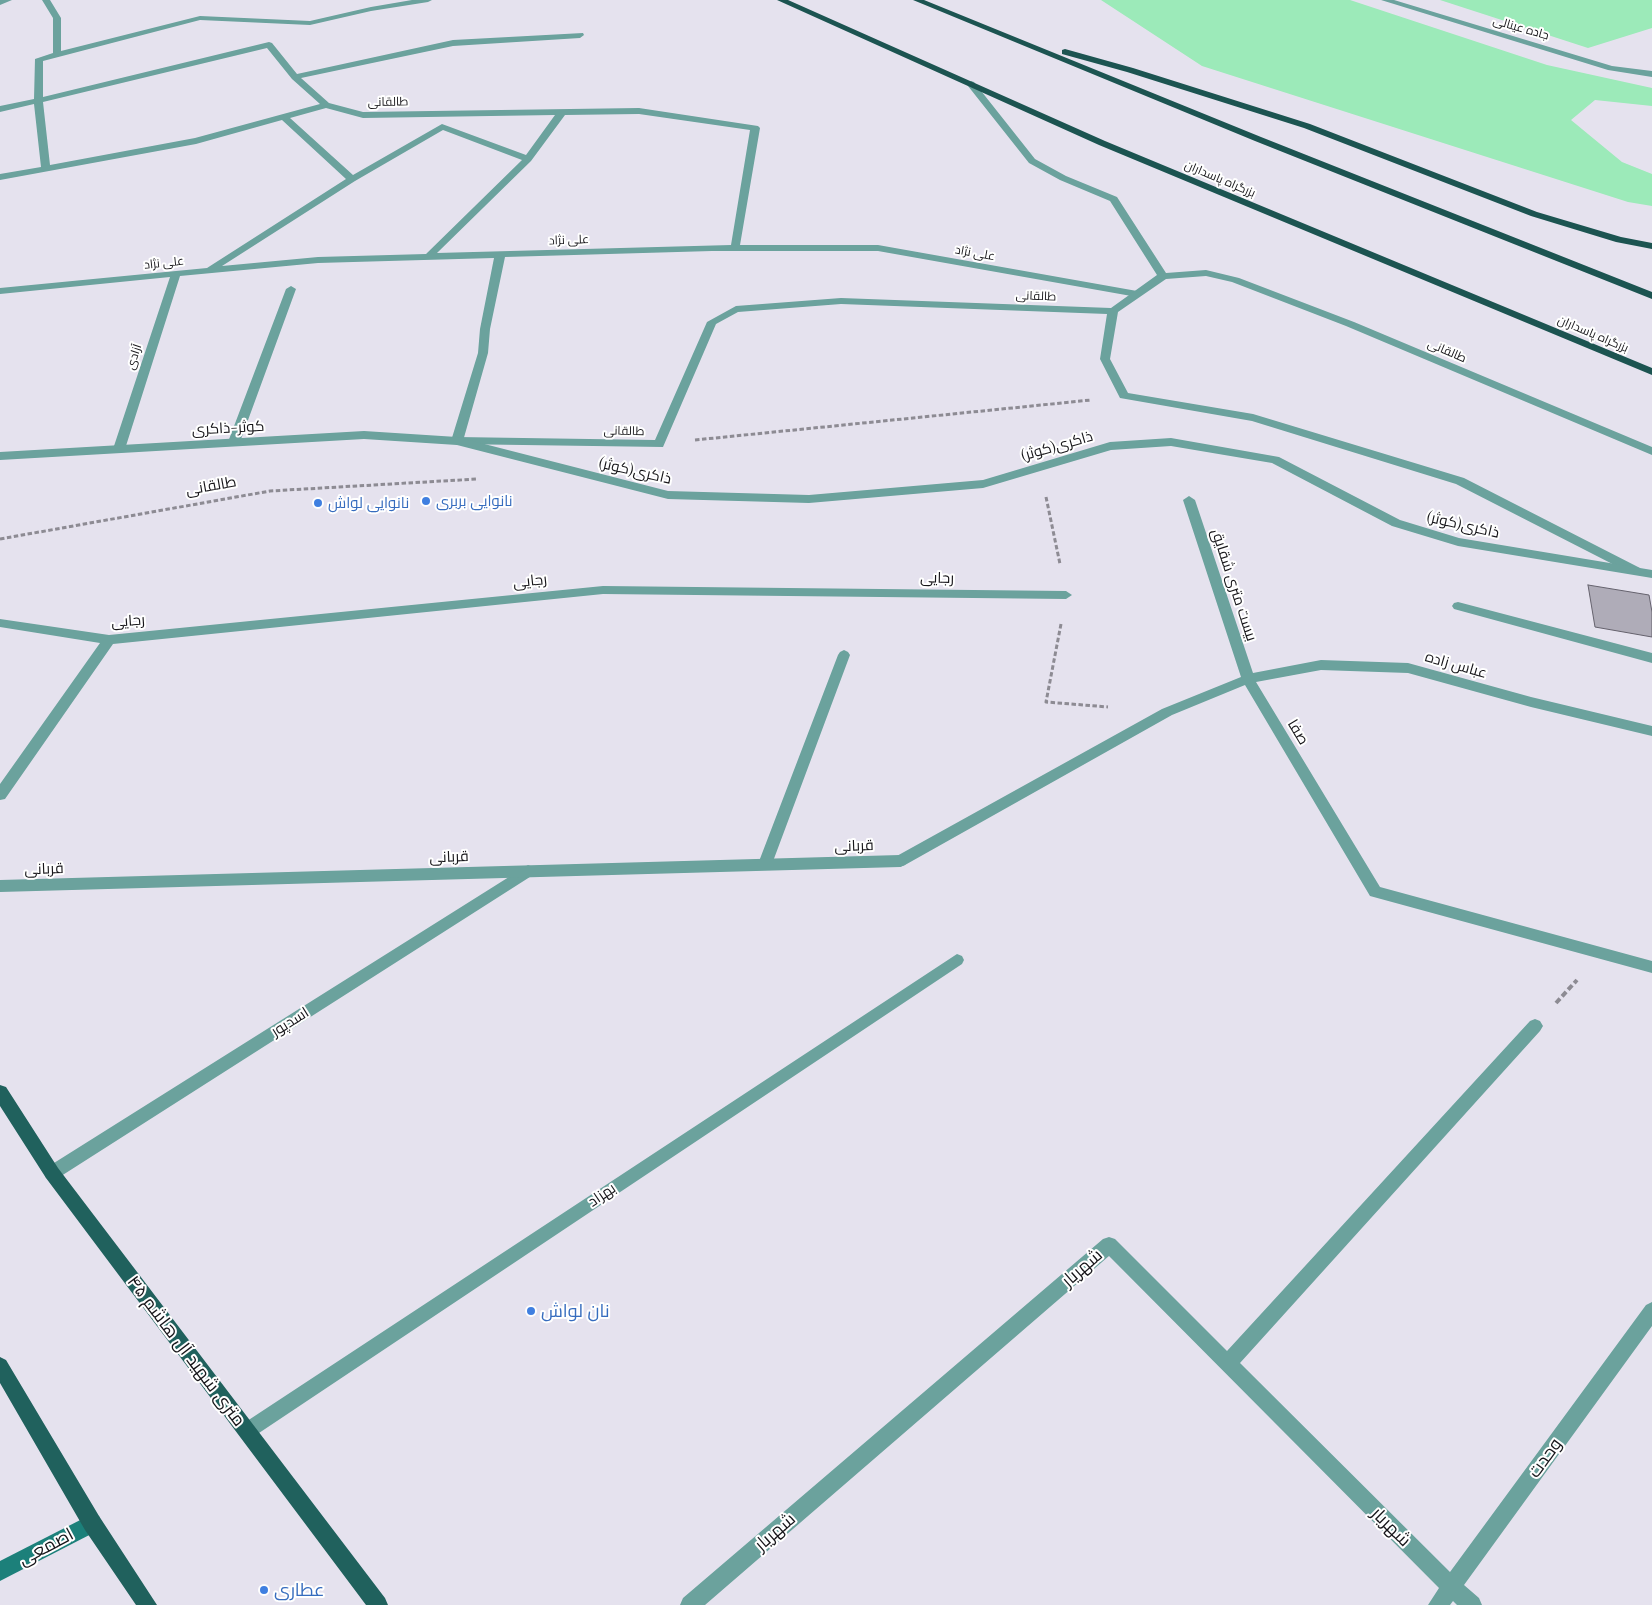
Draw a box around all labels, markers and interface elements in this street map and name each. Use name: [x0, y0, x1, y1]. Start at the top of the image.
street label: جاده عینالی: [1491, 13, 1551, 43]
street label: طالقانی: [367, 94, 409, 110]
street label: بزرگراه پاسداران: [1182, 158, 1258, 200]
street label: علی نژاد: [549, 232, 589, 248]
street label: علی نژاد: [954, 242, 996, 264]
street label: علی نژاد: [143, 254, 185, 272]
street label: طالقانی: [1015, 288, 1057, 304]
street label: بزرگراه پاسداران: [1555, 313, 1631, 355]
street label: طالقانی: [1425, 336, 1469, 366]
street label: آزادی: [123, 342, 145, 372]
street label: کوثر-ذاکری: [191, 417, 265, 439]
street label: طالقانی: [603, 423, 645, 439]
street label: ذاکری(کوثر): [1019, 427, 1095, 465]
street label: ذاکری(کوثر): [597, 454, 673, 488]
street label: طالقانی: [184, 473, 238, 499]
place label: نانوایی بربری: [436, 492, 513, 510]
place label: نانوایی لواش: [328, 494, 409, 512]
marker: نانوایی بربری: [420, 495, 432, 507]
marker: نانوایی لواش: [312, 497, 324, 509]
street label: ذاکری(کوثر): [1425, 508, 1501, 542]
street label: بیست متری شقایق: [1207, 527, 1261, 643]
street label: رجایی: [920, 569, 954, 587]
street label: رجایی: [512, 570, 548, 592]
street label: رجایی: [110, 611, 146, 631]
street label: عباس زاده: [1423, 648, 1489, 682]
street label: صفا: [1284, 716, 1312, 748]
street label: قربانی: [834, 836, 874, 856]
street label: قربانی: [429, 847, 469, 867]
street label: قربانی: [24, 859, 64, 879]
street label: اسدپور: [268, 1003, 312, 1041]
street label: بهزاد: [585, 1179, 619, 1211]
street label: شهریار: [1057, 1244, 1107, 1292]
street label: ۴۵ متری شهید آل هاشم: [122, 1271, 250, 1431]
place label: نان لواش: [541, 1300, 610, 1322]
marker: نان لواش: [525, 1305, 537, 1317]
street label: وحدت: [1523, 1434, 1567, 1482]
street label: شهریار: [1367, 1503, 1415, 1551]
street label: شهریار: [750, 1508, 800, 1556]
street label: اصمعی: [15, 1524, 77, 1570]
place label: عطاری: [274, 1579, 324, 1601]
marker: عطاری: [258, 1584, 270, 1596]

